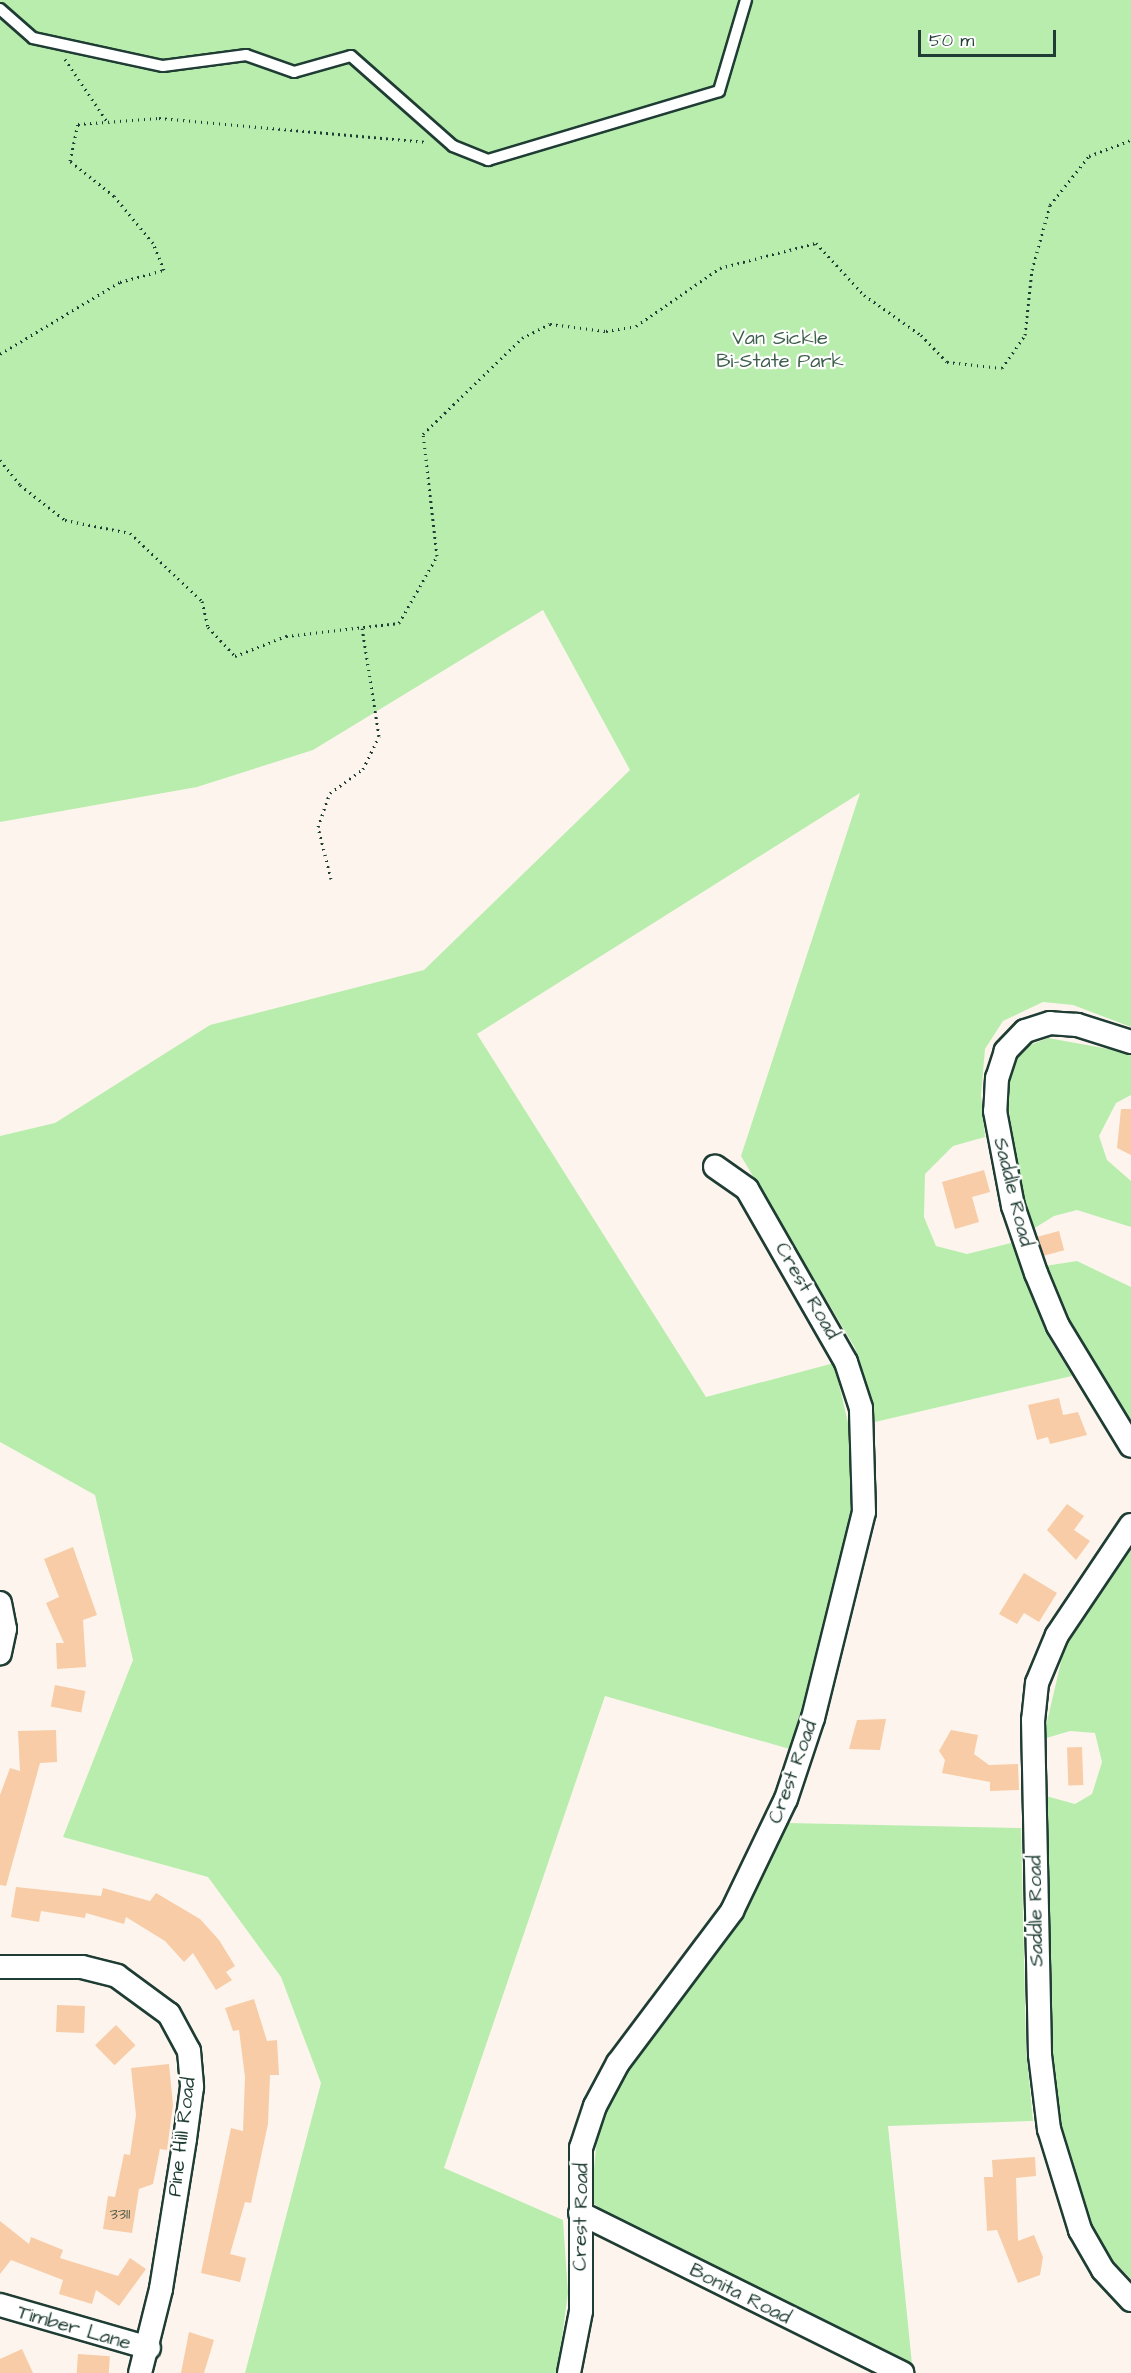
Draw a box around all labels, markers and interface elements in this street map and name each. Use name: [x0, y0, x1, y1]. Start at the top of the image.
scale bar: [921, 18, 1059, 56]
text: 50 m: [929, 28, 974, 53]
park label: Van Sickle Bi-State Park: [716, 327, 844, 374]
street label: Saddle Road: [988, 1135, 1038, 1249]
street label: Crest Road: [770, 1238, 844, 1344]
street label: Crest Road: [763, 1717, 823, 1827]
street label: Saddle Road: [1023, 1855, 1049, 1967]
street label: Pine Hill Road: [163, 2076, 201, 2198]
street label: Crest Road: [568, 2163, 594, 2271]
house number: 3311: [110, 2204, 130, 2224]
street label: Bonita Road: [685, 2258, 795, 2330]
street label: Timber Lane: [14, 2300, 134, 2356]

